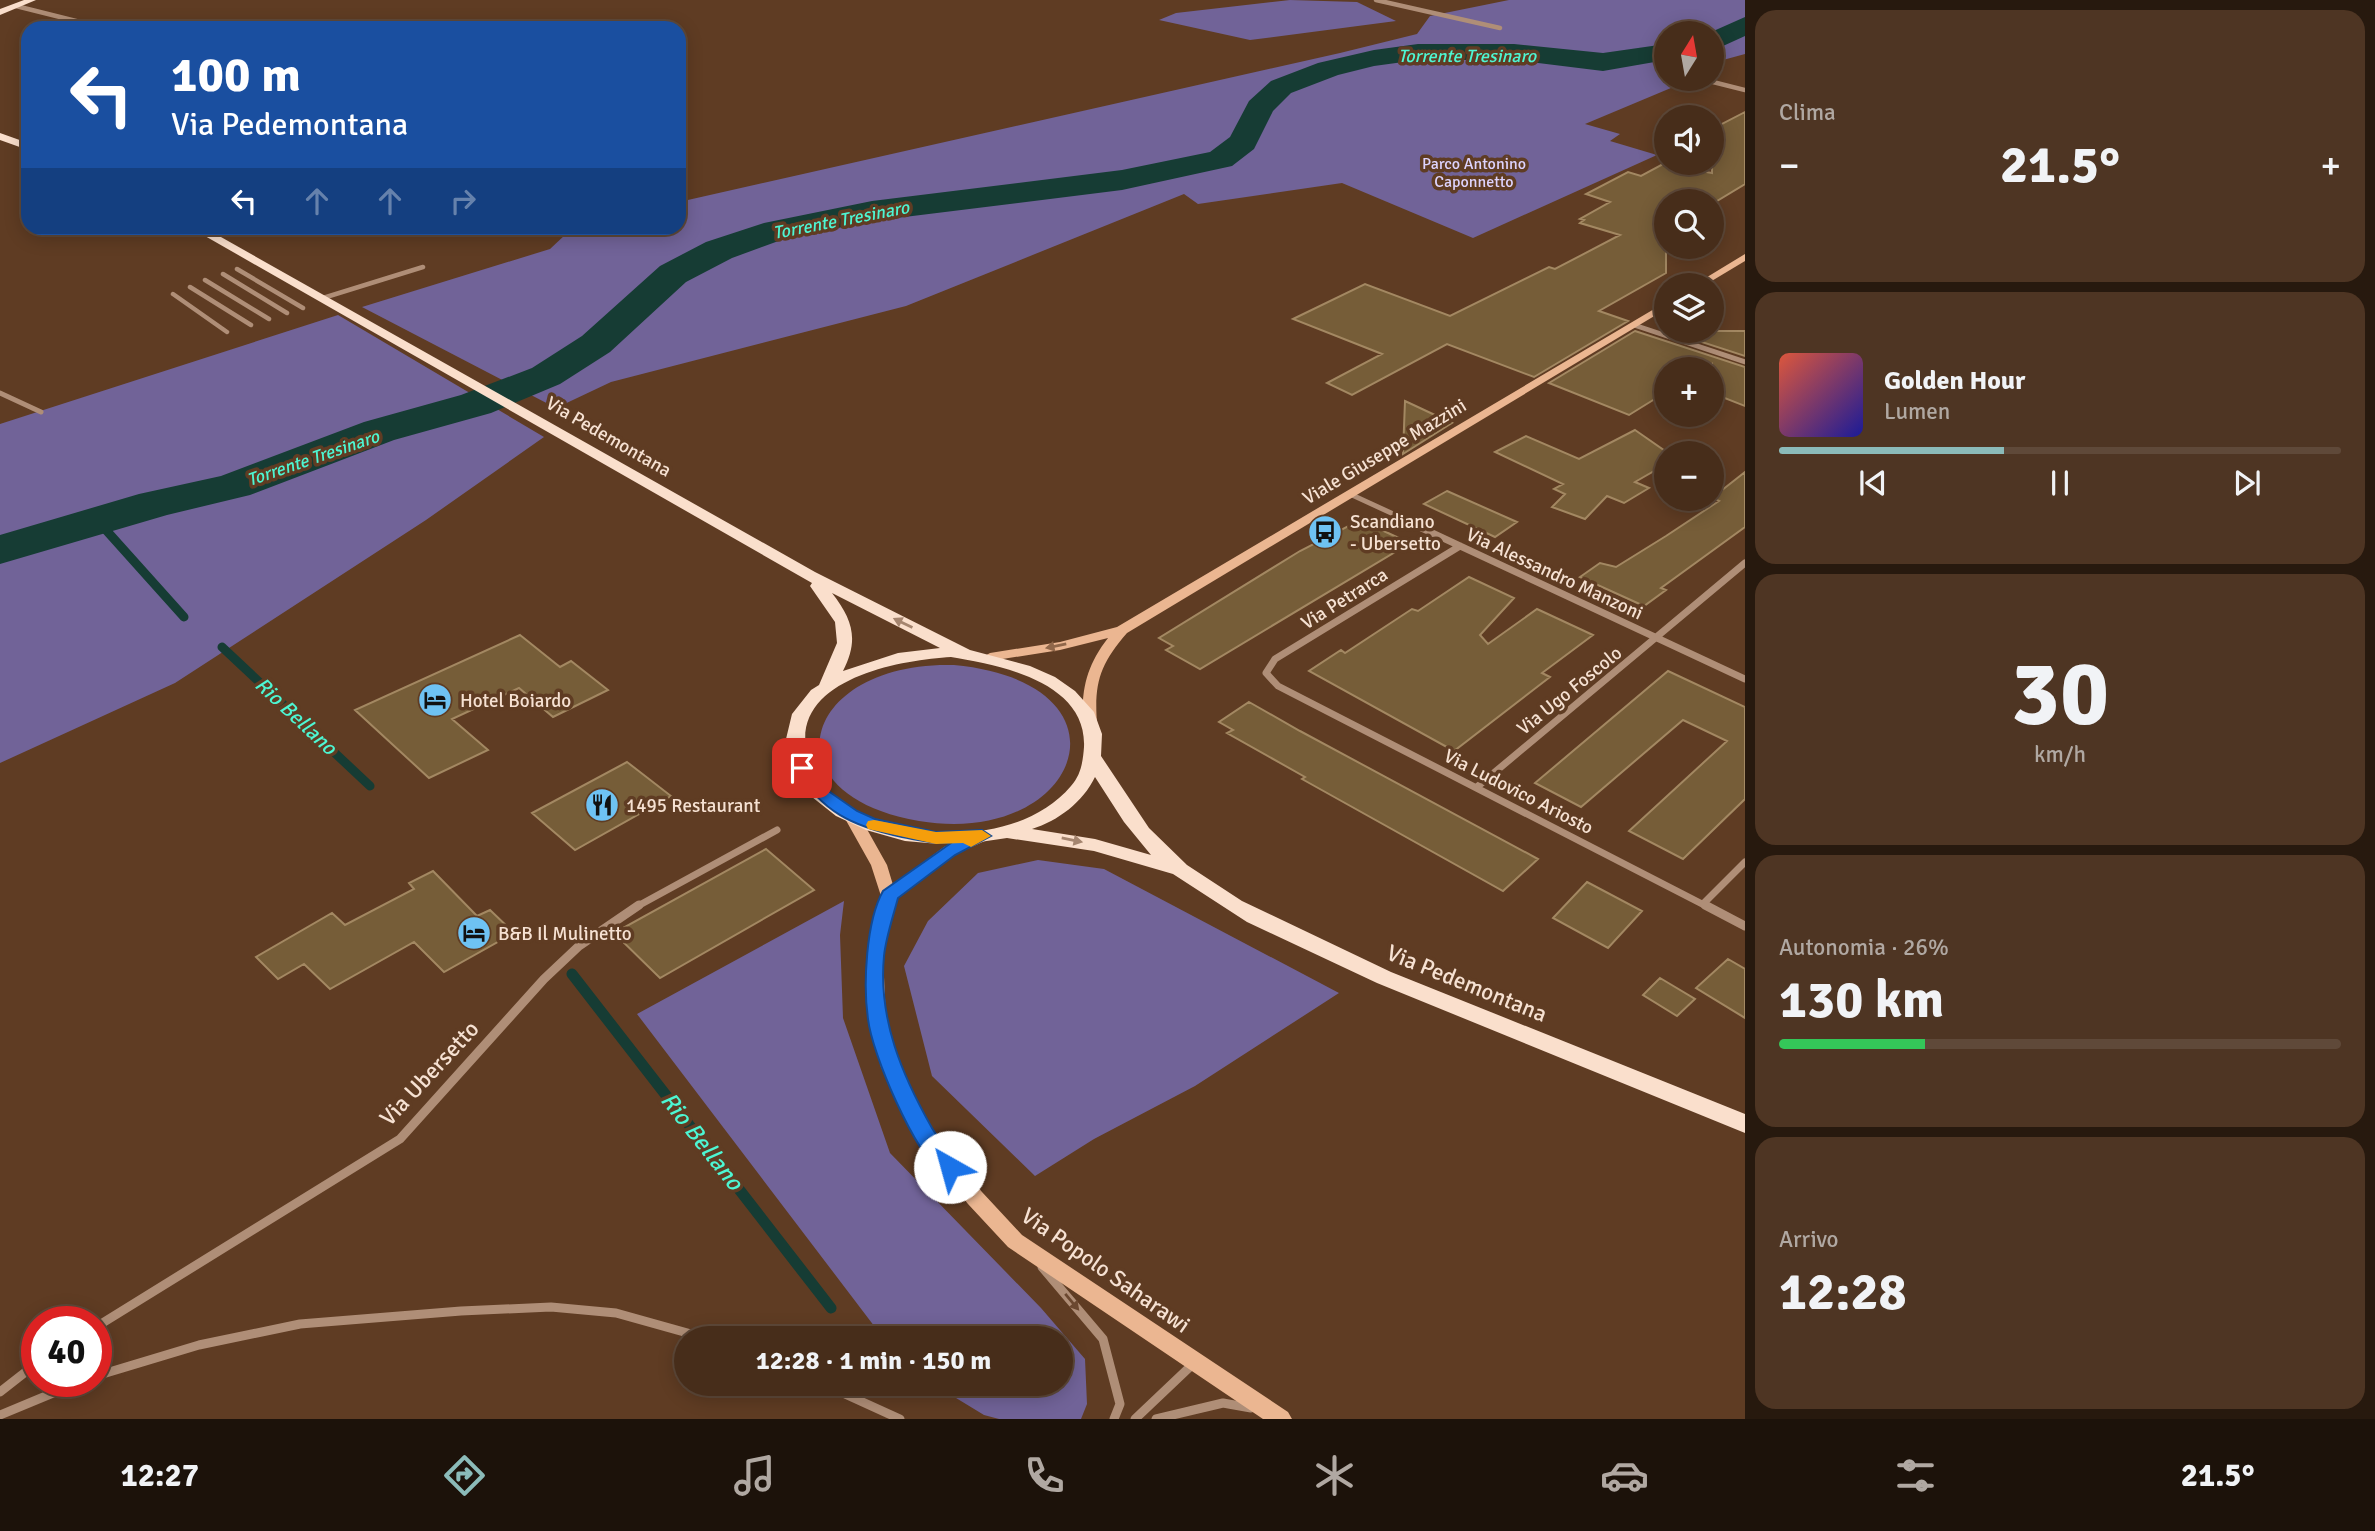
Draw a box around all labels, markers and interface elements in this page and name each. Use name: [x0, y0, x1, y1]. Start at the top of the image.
north arrow: [1654, 21, 1724, 91]
map controls: [1654, 21, 1724, 511]
text: 100 m: [171, 45, 301, 105]
water label: Torrente Tresinaro: [1398, 45, 1538, 67]
icon: left: [56, 49, 147, 140]
text: Clima: [1779, 98, 1836, 127]
text: Via Pedemontana: [171, 105, 408, 144]
button: sound: [1654, 105, 1724, 175]
text: 21.5°: [2000, 133, 2120, 197]
text: −: [1779, 142, 1800, 189]
text: +: [2320, 142, 2341, 189]
park label: Parco Antonino Caponnetto: [1422, 154, 1526, 192]
icon: left: [225, 182, 263, 220]
icon: ahead: [298, 182, 336, 220]
icon: ahead: [371, 182, 409, 220]
icon: right: [444, 182, 482, 220]
button: search: [1654, 189, 1724, 259]
water label: Torrente Tresinaro: [771, 196, 913, 244]
button: layers: [1654, 273, 1724, 343]
button: +: [1654, 357, 1724, 427]
text: Golden Hour: [1884, 365, 2025, 397]
street label: Via Pedemontana: [541, 391, 676, 482]
street label: Viale Giuseppe Mazzini: [1298, 393, 1471, 510]
text: Lumen: [1884, 397, 1950, 426]
water label: Torrente Tresinaro: [244, 425, 383, 491]
button: −: [1654, 441, 1724, 511]
icon: previous: [1854, 464, 1892, 502]
icon: pause: [2041, 464, 2079, 502]
icon: next: [2228, 464, 2266, 502]
place label: Scandiano - Ubersetto: [1350, 510, 1441, 556]
bus stop icon: Scandiano - Ubersetto: [1306, 513, 1344, 551]
street label: Via Alessandro Manzoni: [1462, 522, 1647, 625]
street label: Via Petrarca: [1297, 563, 1392, 635]
one-way arrow: [893, 618, 913, 629]
text: 30: [2011, 638, 2109, 751]
one-way arrow: [1045, 641, 1067, 652]
street label: Via Ugo Foscolo: [1512, 641, 1627, 740]
water label: Rio Bellano: [250, 672, 343, 761]
hotel icon: Hotel Boiardo: [416, 681, 454, 719]
place label: Hotel Boiardo: [460, 689, 571, 713]
pin: [772, 738, 832, 798]
text: km/h: [2034, 740, 2086, 769]
street label: Via Ludovico Ariosto: [1440, 744, 1597, 840]
icon: arrive: [783, 749, 821, 787]
restaurant icon: 1495 Restaurant: [583, 786, 621, 824]
place label: 1495 Restaurant: [626, 794, 761, 818]
one-way arrow: [1061, 835, 1083, 846]
hotel icon: B&B Il Mulinetto: [455, 914, 493, 952]
place label: B&B Il Mulinetto: [498, 922, 632, 946]
text: Autonomia · 26%: [1779, 933, 1949, 962]
street label: Via Pedemontana: [1382, 938, 1551, 1029]
text: 130 km: [1779, 968, 1944, 1032]
street label: Via Ubersetto: [373, 1015, 485, 1132]
water label: Rio Bellano: [654, 1086, 751, 1197]
position arrow: [913, 1130, 987, 1204]
street label: Via Popolo Saharawi: [1016, 1201, 1196, 1340]
text: Arrivo: [1779, 1225, 1839, 1254]
text: 12:28: [1779, 1260, 1907, 1324]
one-way arrow: [1064, 1294, 1079, 1311]
speed limit sign: 40: [21, 1306, 112, 1397]
text: 12:28 · 1 min · 150 m: [756, 1345, 991, 1377]
icon: directions: [440, 1451, 489, 1500]
icon: music: [730, 1451, 779, 1500]
icon: phone: [1020, 1451, 1069, 1500]
icon: climate: [1310, 1451, 1359, 1500]
icon: car: [1600, 1451, 1649, 1500]
icon: filters: [1891, 1451, 1940, 1500]
text: 12:27: [121, 1456, 199, 1495]
text: 21.5°: [2181, 1456, 2254, 1495]

